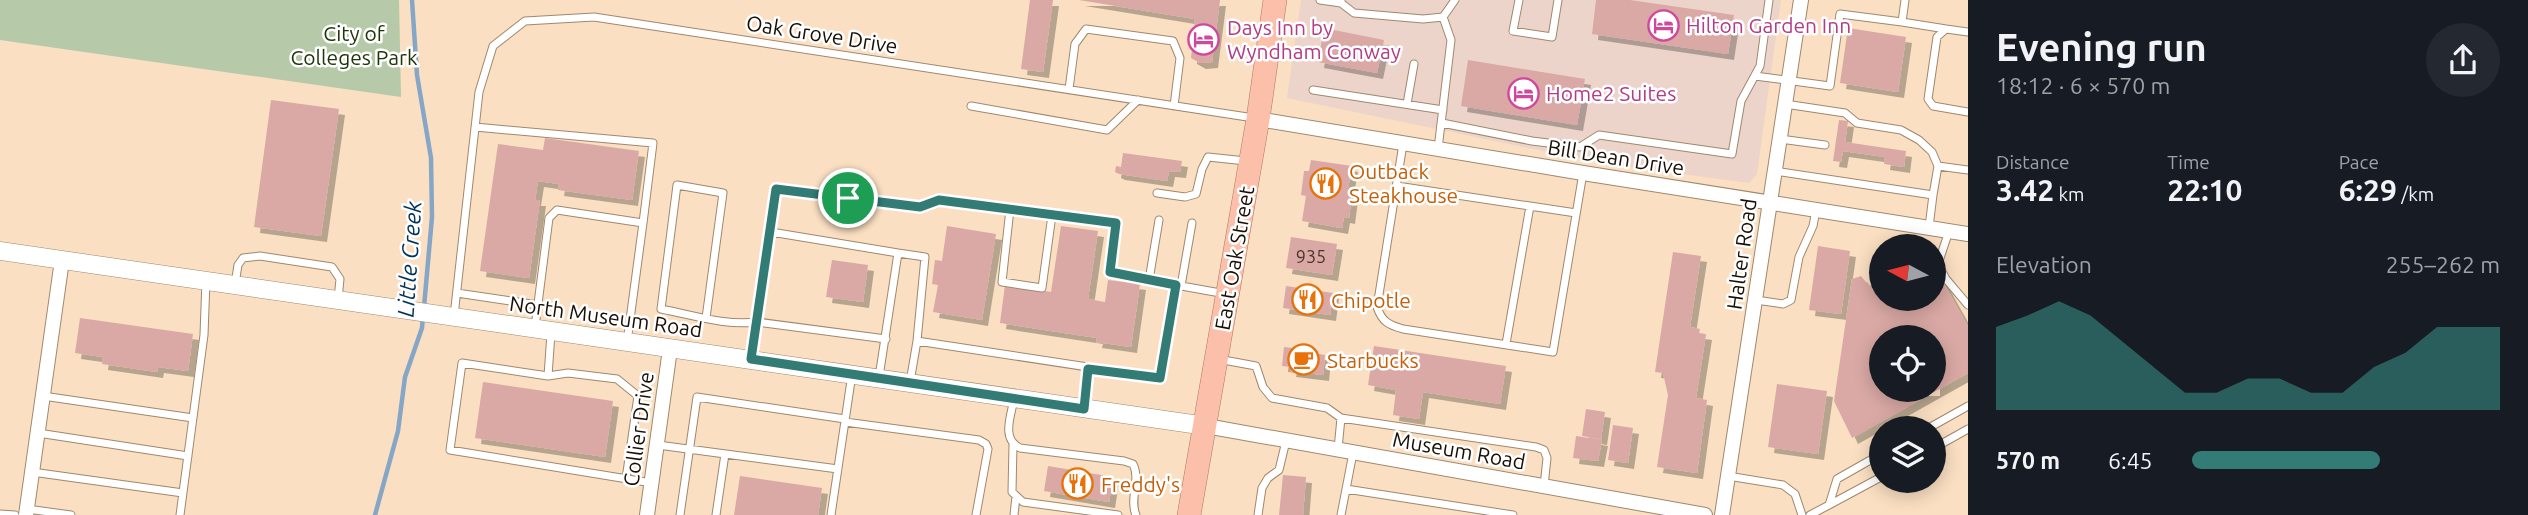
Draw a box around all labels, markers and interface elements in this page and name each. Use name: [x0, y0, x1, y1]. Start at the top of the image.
hotel icon: Hilton Garden Inn: [1646, 8, 1680, 42]
street label: Oak Grove Drive: [745, 10, 899, 58]
place label: Hilton Garden Inn: [1686, 13, 1851, 37]
place label: Days Inn by Wyndham Conway: [1227, 15, 1401, 63]
park label: City of Colleges Park: [290, 21, 418, 69]
hotel icon: Days Inn by Wyndham Conway: [1187, 22, 1221, 56]
button: share: [2426, 23, 2500, 97]
text: Evening run: [1996, 26, 2207, 68]
text: 18:12 · 6 × 570 m: [1996, 73, 2170, 98]
hotel icon: Home2 Suites: [1506, 76, 1540, 110]
place label: Home2 Suites: [1546, 81, 1676, 105]
street label: Bill Dean Drive: [1546, 134, 1686, 180]
text: Distance: [1996, 151, 2070, 173]
text: Time: [2167, 151, 2210, 173]
text: Pace: [2339, 151, 2379, 173]
place label: Outback Steakhouse: [1349, 159, 1458, 207]
restaurant icon: Outback Steakhouse: [1309, 166, 1343, 200]
pin: [818, 168, 878, 228]
text: 3.42: [1996, 173, 2054, 207]
text: 22:10: [2167, 173, 2242, 207]
text: 6:29: [2339, 173, 2397, 207]
icon: arrive: [829, 179, 867, 217]
text: km: [2054, 183, 2084, 205]
text: /km: [2397, 183, 2434, 205]
street label: East Oak Street: [1210, 184, 1258, 332]
street label: Halter Road: [1721, 197, 1761, 311]
water label: Little Creek: [392, 200, 426, 318]
north arrow: [1869, 234, 1946, 312]
map controls: [1869, 234, 1946, 493]
house number: 935: [1296, 246, 1326, 266]
text: Elevation: [1996, 252, 2092, 277]
text: 255–262 m: [2386, 252, 2500, 277]
restaurant icon: Chipotle: [1291, 283, 1325, 317]
place label: Chipotle: [1331, 288, 1411, 312]
street label: North Museum Road: [508, 291, 704, 341]
button: locate: [1869, 325, 1946, 402]
cafe icon: Starbucks: [1287, 343, 1321, 377]
place label: Starbucks: [1327, 348, 1419, 372]
street label: Collier Drive: [618, 370, 658, 488]
button: layers: [1869, 416, 1946, 493]
street label: Museum Road: [1391, 427, 1527, 473]
text: 570 m: [1996, 448, 2060, 473]
text: 6:45: [2108, 448, 2153, 473]
restaurant icon: Freddy's: [1061, 467, 1095, 501]
place label: Freddy's: [1101, 472, 1180, 496]

